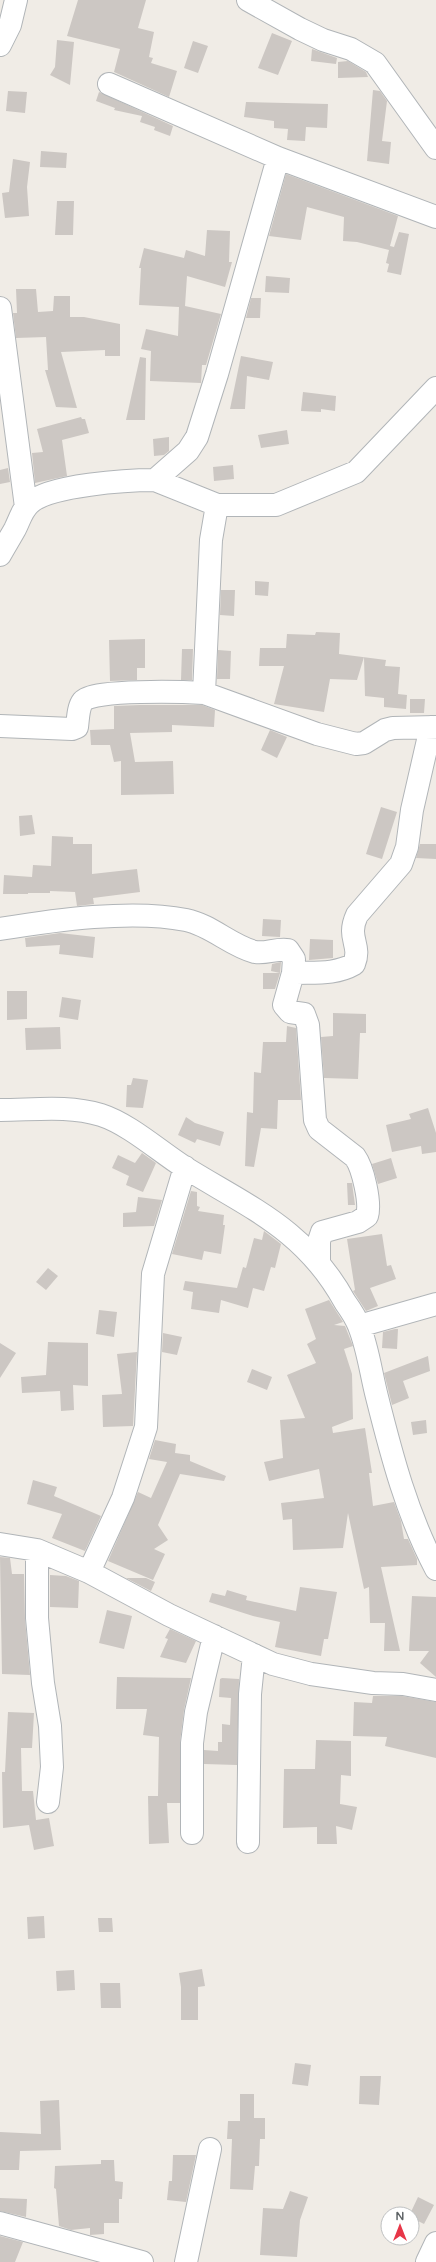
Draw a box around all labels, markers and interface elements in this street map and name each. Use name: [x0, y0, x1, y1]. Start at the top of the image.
north arrow: [380, 2206, 420, 2246]
text: N: [396, 2210, 404, 2223]

